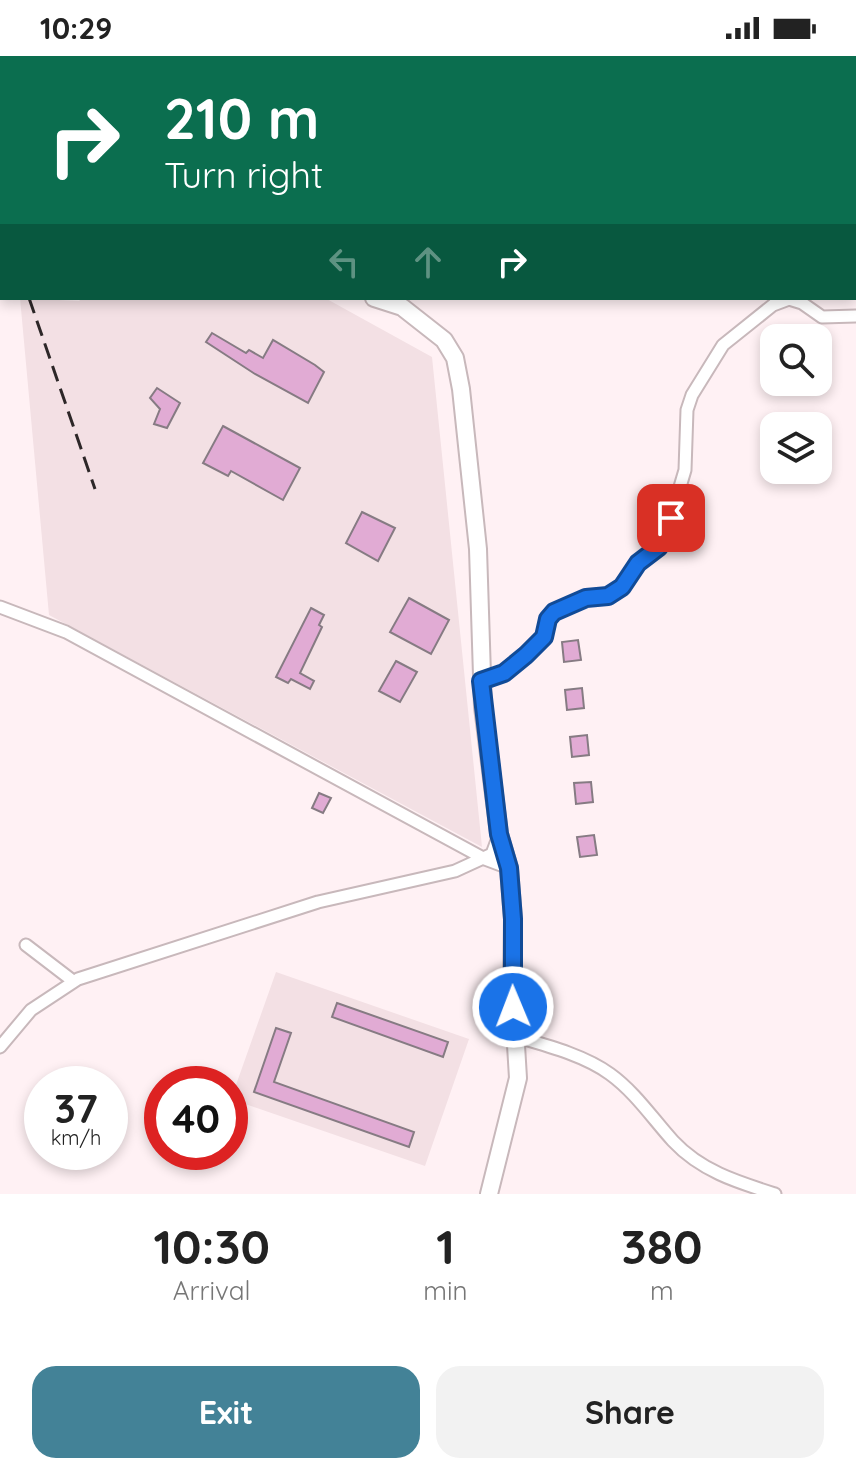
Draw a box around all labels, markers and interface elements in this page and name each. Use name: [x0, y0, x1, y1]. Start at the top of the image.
text: 10:29: [40, 9, 112, 47]
text: 210 m: [164, 83, 319, 153]
icon: right: [32, 88, 136, 192]
text: Turn right: [164, 152, 323, 197]
icon: left: [322, 240, 366, 284]
icon: ahead: [406, 240, 450, 284]
icon: right: [490, 240, 534, 284]
map controls: [760, 324, 832, 484]
button: search: [760, 324, 832, 396]
button: layers: [760, 412, 832, 484]
pin: [637, 484, 705, 552]
icon: arrive: [649, 496, 693, 540]
position arrow: [471, 965, 555, 1049]
speed limit sign: 40: [144, 1066, 248, 1170]
text: 37: [54, 1083, 98, 1133]
text: km/h: [51, 1125, 101, 1150]
text: 10:30: [153, 1216, 270, 1276]
text: 1: [436, 1216, 455, 1276]
text: 380: [621, 1216, 703, 1276]
text: Arrival: [173, 1274, 251, 1307]
text: min: [423, 1274, 468, 1307]
text: m: [650, 1274, 674, 1307]
button: Exit: [32, 1366, 420, 1458]
button: Share: [436, 1366, 824, 1458]

